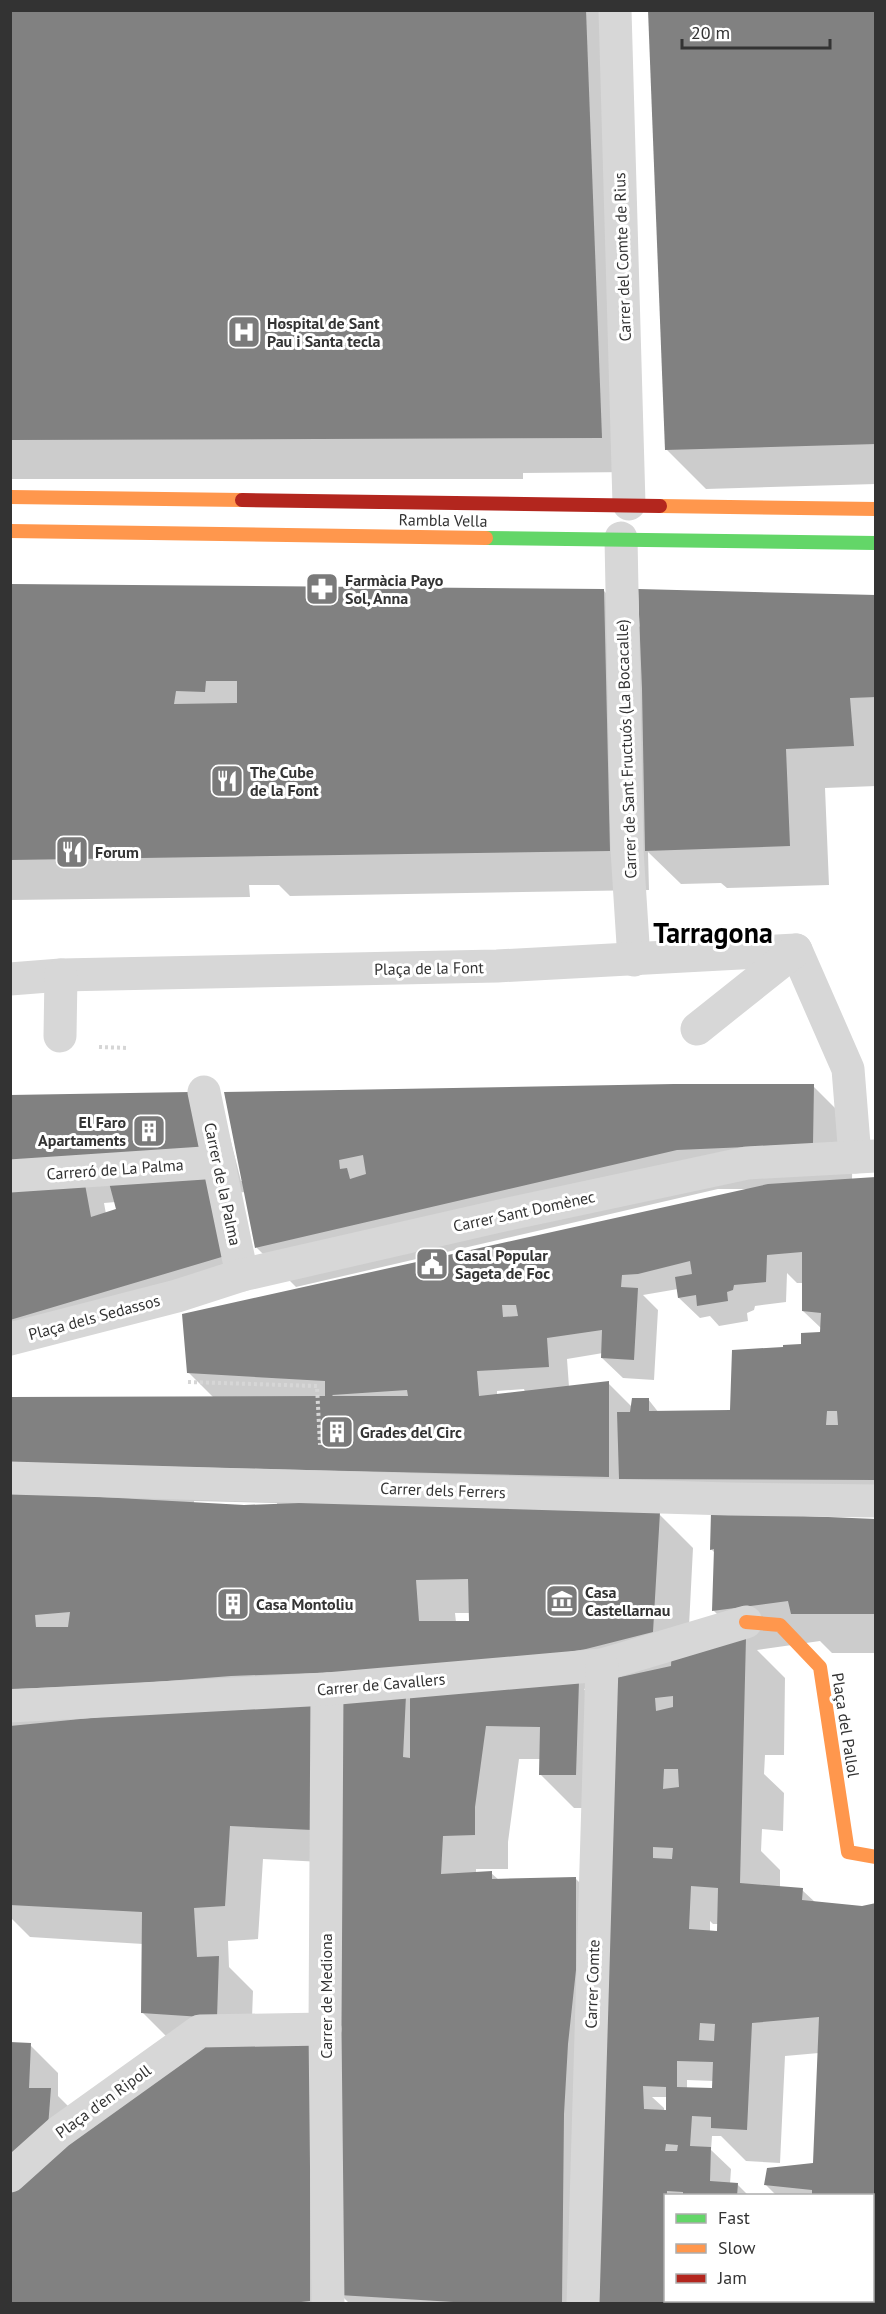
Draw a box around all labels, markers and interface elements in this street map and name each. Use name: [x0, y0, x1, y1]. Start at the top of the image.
scale bar: [682, 12, 830, 50]
text: 20 m: [691, 21, 730, 44]
street label: Carrer del Comte de Rius: [609, 172, 635, 342]
place label: Hospital de Sant Pau i Santa tecla: [267, 313, 381, 351]
hospital icon: Hospital de Sant Pau i Santa tecla: [226, 314, 262, 350]
street label: Rambla Vella: [398, 509, 488, 531]
place label: Farmàcia Payo Sol, Anna: [345, 570, 444, 608]
pharmacy icon: Farmàcia Payo Sol, Anna: [304, 571, 340, 607]
street label: Carrer de Sant Fructuós (La Bocacalle): [611, 619, 641, 879]
place label: The Cube de la Font: [250, 762, 319, 800]
restaurant icon: The Cube de la Font: [209, 763, 245, 799]
restaurant icon: Forum: [54, 834, 90, 870]
place label: Forum: [95, 842, 139, 862]
district label: Tarragona: [653, 914, 773, 951]
street label: Plaça de la Font: [374, 957, 485, 979]
place label: El Faro Apartaments: [38, 1112, 126, 1150]
building icon: El Faro Apartaments: [131, 1113, 167, 1149]
street label: Carrer de la Palma: [200, 1121, 246, 1247]
street label: Carreró de La Palma: [46, 1154, 184, 1184]
street label: Carrer Sant Domènec: [451, 1186, 597, 1236]
place label: Casal Popular Sageta de Foc: [455, 1245, 550, 1283]
public building icon: Casal Popular Sageta de Foc: [414, 1246, 450, 1282]
street label: Plaça dels Sedassos: [26, 1290, 162, 1344]
building icon: Grades del Circ: [319, 1414, 355, 1450]
place label: Grades del Circ: [360, 1422, 462, 1442]
street label: Carrer dels Ferrers: [380, 1478, 506, 1502]
place label: Casa Castellarnau: [585, 1582, 670, 1620]
museum icon: Casa Castellarnau: [544, 1583, 580, 1619]
building icon: Casa Montoliu: [215, 1586, 251, 1622]
place label: Casa Montoliu: [256, 1594, 353, 1614]
street label: Carrer de Cavallers: [316, 1668, 446, 1700]
street label: Plaça del Pallol: [828, 1671, 864, 1779]
street label: Carrer de Mediona: [316, 1933, 336, 2059]
street label: Carrer Comte: [580, 1939, 604, 2029]
street label: Plaça d'en Ripoll: [51, 2060, 155, 2142]
legend: [664, 2194, 874, 2302]
text: Fast: [718, 2206, 750, 2229]
text: Slow: [718, 2236, 756, 2259]
text: Jam: [717, 2266, 747, 2289]

